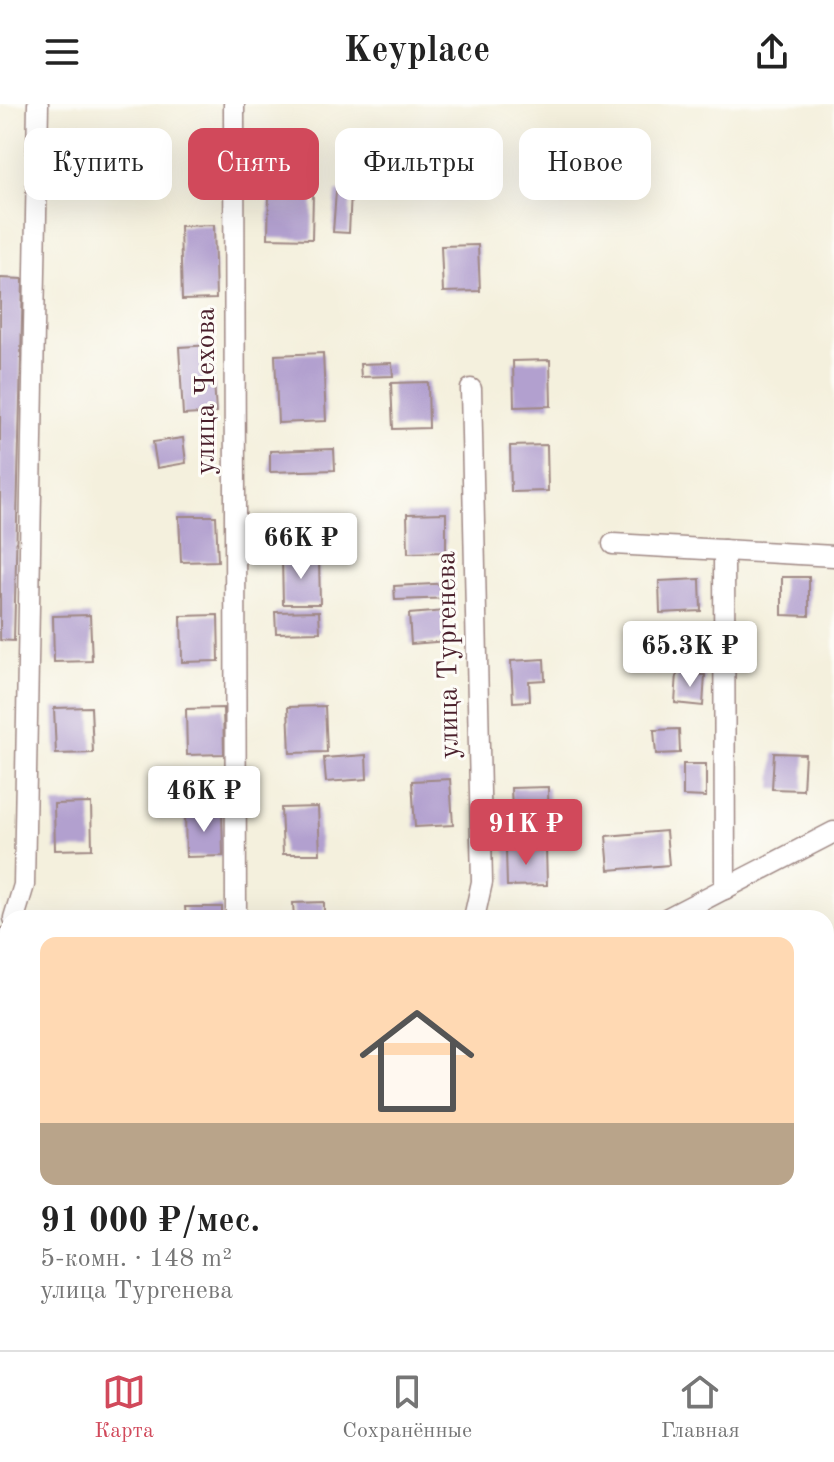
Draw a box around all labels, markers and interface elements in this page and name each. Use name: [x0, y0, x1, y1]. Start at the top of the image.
icon: menu: [40, 30, 84, 74]
icon: share: [750, 30, 794, 74]
text: Keyplace: [344, 34, 490, 70]
chip: Купить: [24, 128, 172, 200]
chip: Снять: [188, 128, 319, 200]
chip: Фильтры: [335, 128, 503, 200]
chip: Новое: [519, 128, 651, 200]
street label: улица Чехова: [193, 307, 221, 475]
pin: 66K ₽: [245, 513, 357, 581]
text: 66K ₽: [263, 526, 339, 552]
street label: улица Тургенева: [433, 551, 465, 759]
pin: 65.3K ₽: [616, 621, 764, 689]
text: 65.3K ₽: [641, 634, 739, 660]
pin: 46K ₽: [148, 766, 260, 834]
text: 46K ₽: [166, 779, 242, 805]
pin: 91K ₽: [470, 799, 582, 867]
text: 91K ₽: [488, 812, 564, 838]
icon: home: [345, 989, 489, 1133]
text: 91 000 ₽/мес.: [40, 1205, 260, 1239]
text: 5-комн. · 148 m²: [40, 1246, 232, 1272]
text: улица Тургенева: [40, 1278, 233, 1304]
tab: Карта: [94, 1370, 154, 1445]
tab: Сохранённые: [342, 1370, 472, 1445]
tab: Главная: [661, 1370, 740, 1445]

